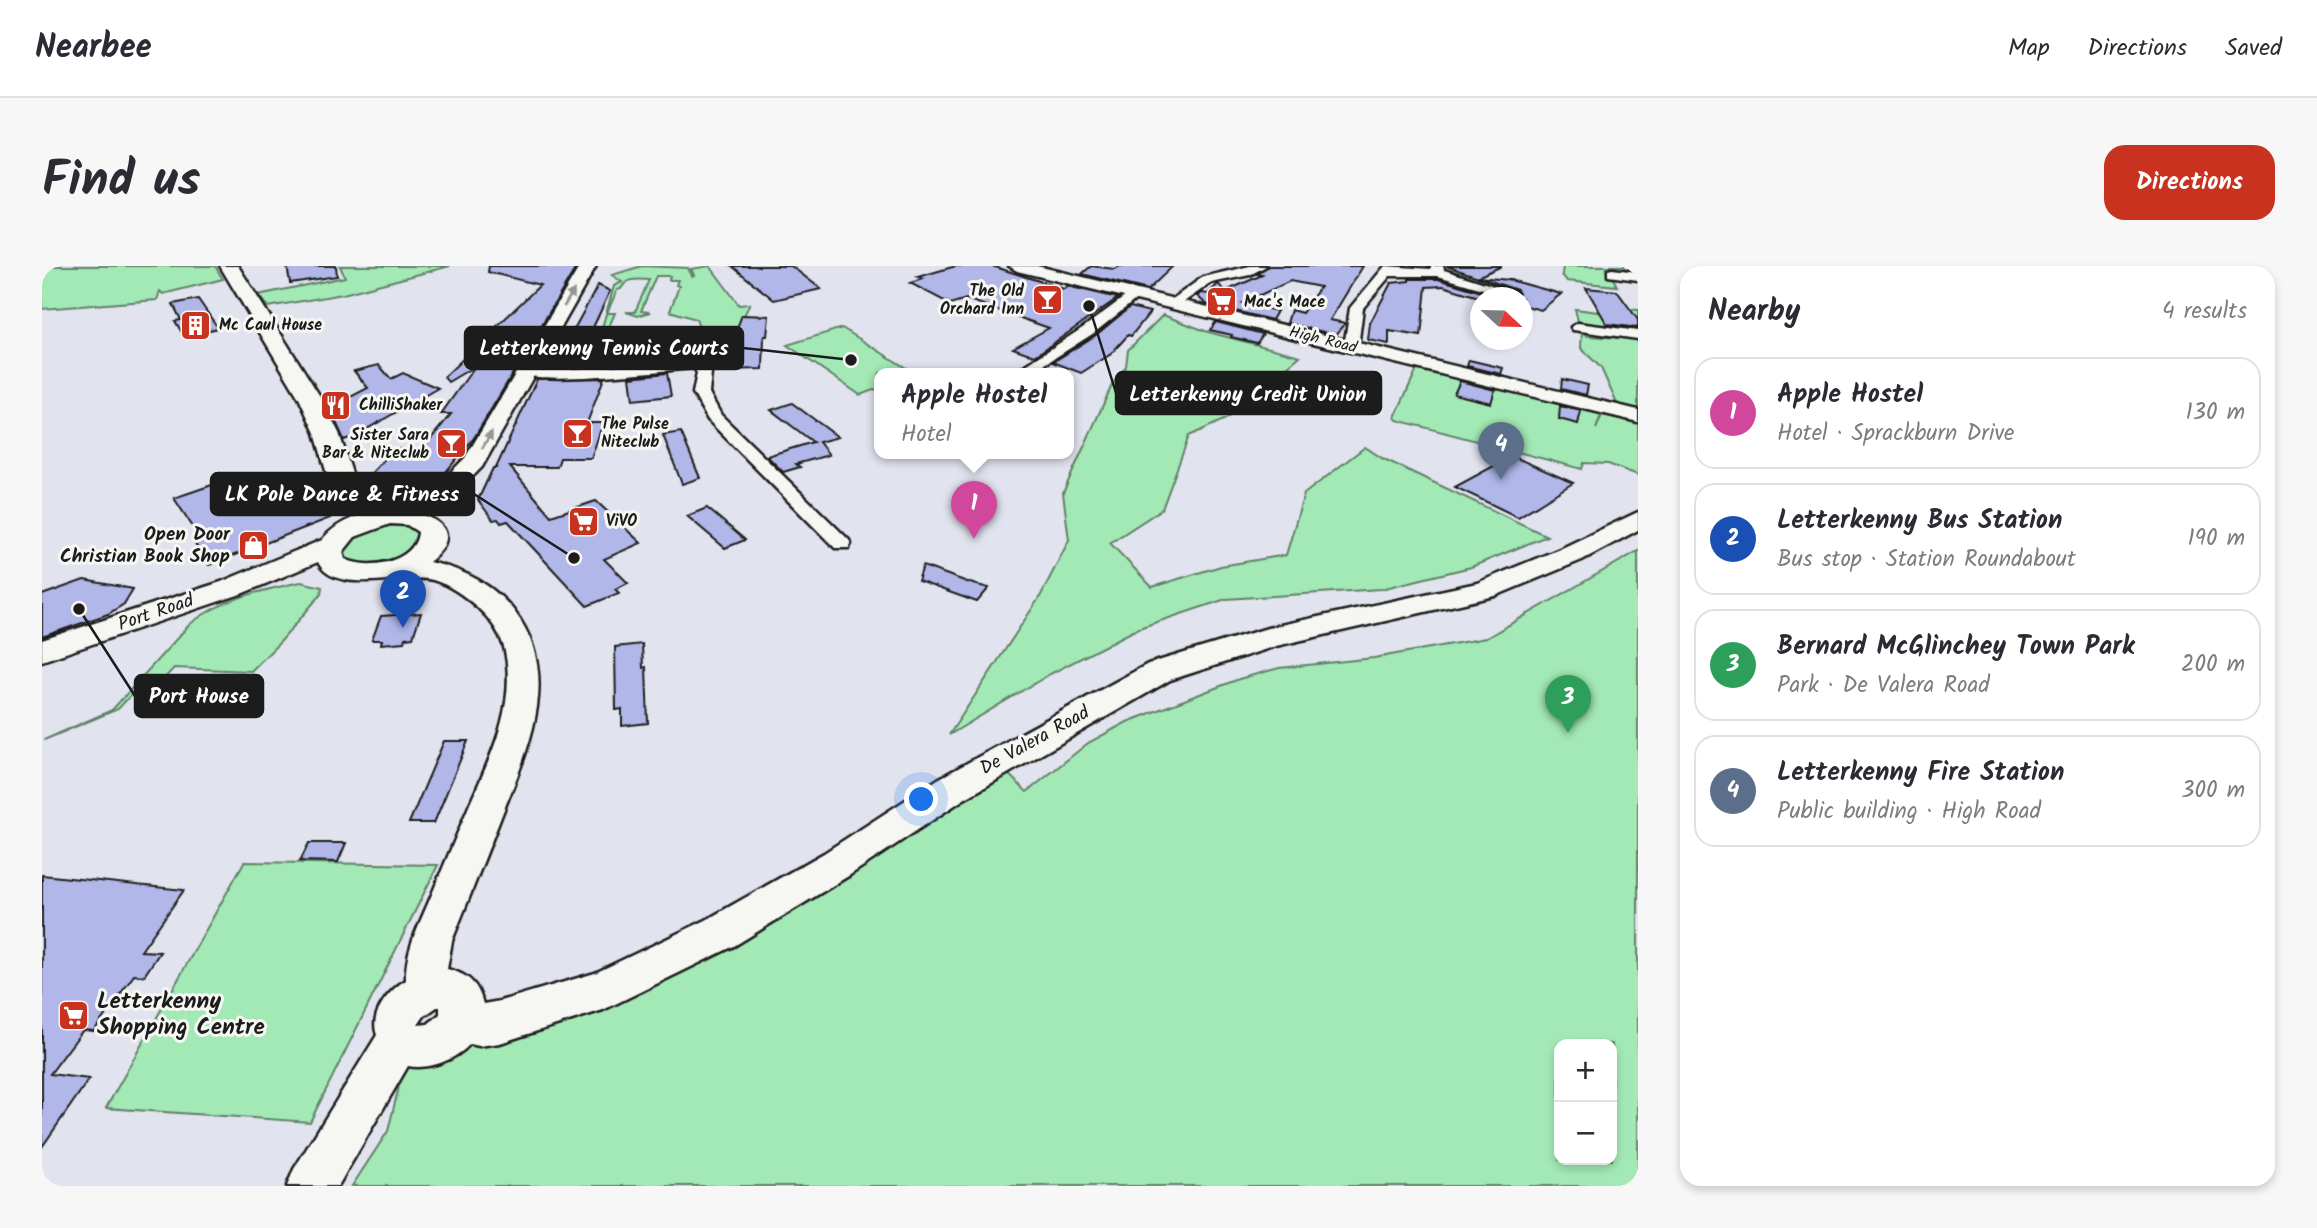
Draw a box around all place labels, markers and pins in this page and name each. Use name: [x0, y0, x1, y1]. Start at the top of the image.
place label: The Old Orchard Inn: [940, 279, 1024, 322]
bar icon: The Old Orchard Inn: [1030, 283, 1064, 317]
supermarket icon: Mac's Mace: [1204, 285, 1238, 319]
place label: Mac's Mace: [1244, 290, 1325, 315]
building icon: Mc Caul House: [179, 308, 213, 342]
place label: Mc Caul House: [219, 313, 322, 338]
callout: Letterkenny Tennis Courts: [465, 327, 743, 369]
callout: Letterkenny Credit Union: [1116, 372, 1381, 414]
restaurant icon: ChilliShaker: [319, 388, 353, 422]
place label: ChilliShaker: [359, 393, 443, 418]
place label: The Pulse Niteclub: [601, 412, 669, 455]
bar icon: The Pulse Niteclub: [561, 416, 595, 450]
pin: 4: [1478, 422, 1524, 480]
place label: Sister Sara Bar & Niteclub: [322, 423, 429, 466]
bar icon: Sister Sara Bar & Niteclub: [435, 427, 469, 461]
callout: LK Pole Dance & Fitness: [211, 473, 474, 515]
pin: 1: [951, 481, 997, 539]
supermarket icon: ViVO: [566, 504, 600, 538]
place label: ViVO: [606, 509, 637, 534]
place label: Open Door Christian Book Shop: [60, 520, 231, 572]
shop icon: Open Door Christian Book Shop: [236, 529, 270, 563]
pin: 2: [380, 570, 426, 628]
callout: Port House: [135, 675, 263, 717]
pin: 3: [1545, 675, 1591, 733]
place label: Letterkenny Shopping Centre: [97, 984, 265, 1046]
supermarket icon: Letterkenny Shopping Centre: [57, 998, 91, 1032]

